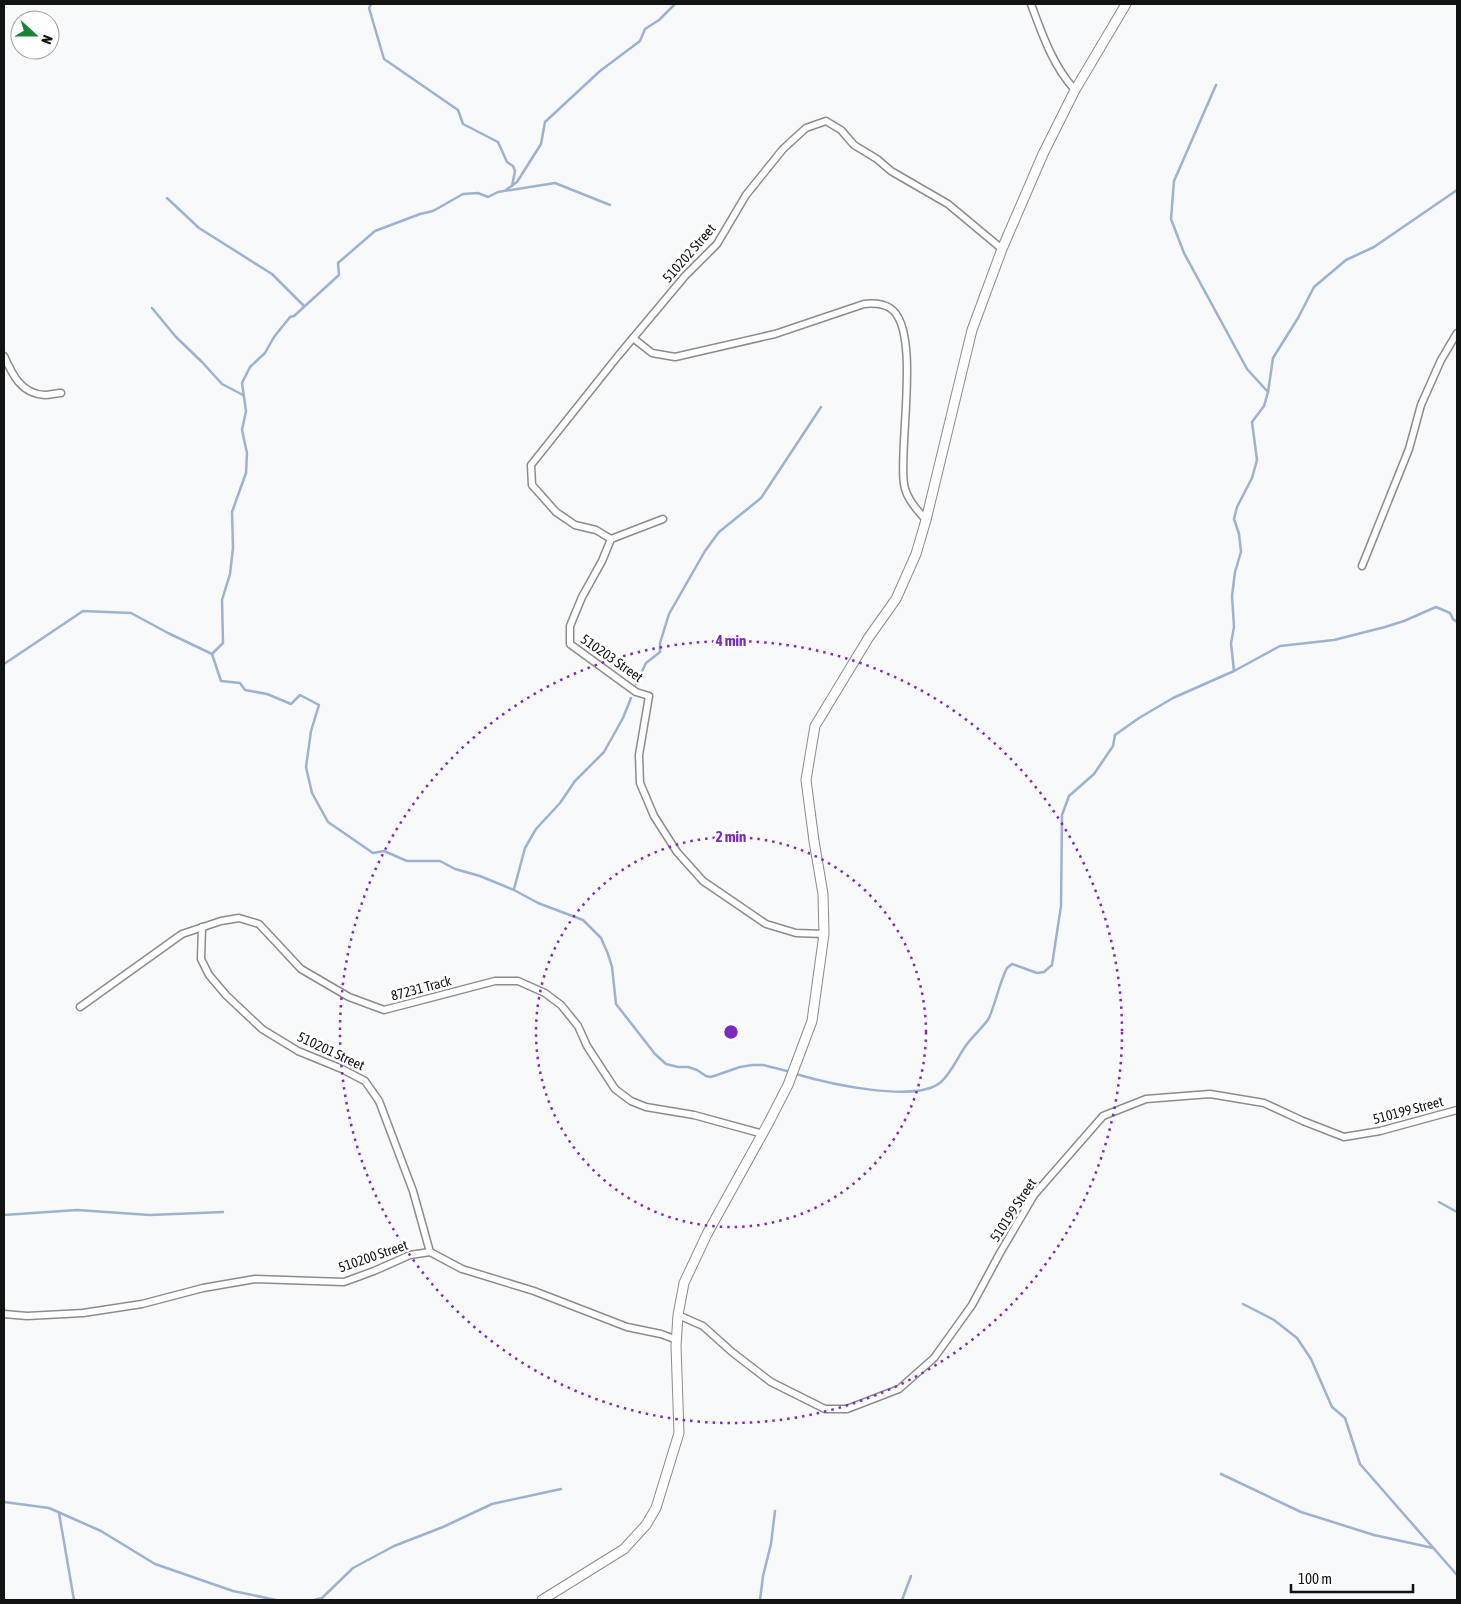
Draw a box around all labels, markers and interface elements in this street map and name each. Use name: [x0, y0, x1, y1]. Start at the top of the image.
north arrow: [10, 10, 60, 60]
text: N: [38, 33, 56, 46]
street label: 510202 Street: [659, 221, 719, 285]
street label: 510203 Street: [578, 631, 646, 685]
text: 4 min: [715, 632, 746, 649]
text: 2 min: [716, 828, 746, 845]
street label: 87231 Track: [389, 972, 453, 1004]
centre of rings: [722, 1023, 740, 1041]
street label: 510201 Street: [295, 1029, 367, 1073]
street label: 510199 Street: [1371, 1093, 1445, 1127]
street label: 510199 Street: [987, 1175, 1039, 1245]
street label: 510200 Street: [336, 1237, 410, 1275]
scale bar: [1291, 1562, 1414, 1594]
text: 100 m: [1298, 1570, 1332, 1587]

